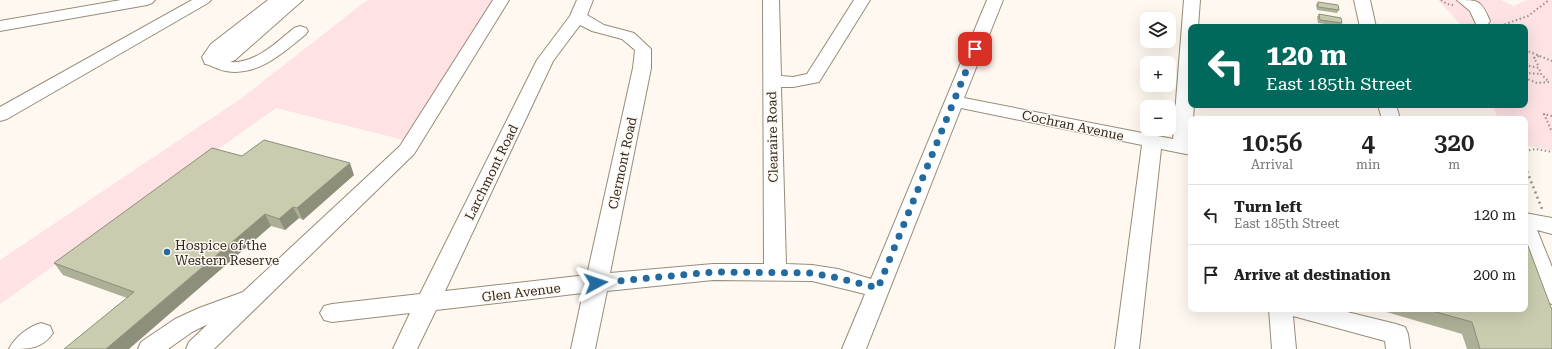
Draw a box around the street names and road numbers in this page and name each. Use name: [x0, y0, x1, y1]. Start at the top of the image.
street label: Clearaire Road: [764, 90, 781, 183]
street label: Cochran Avenue: [1021, 107, 1125, 144]
street label: Clermont Road: [605, 115, 640, 211]
street label: Larchmont Road: [462, 121, 521, 222]
street label: Glen Avenue: [481, 280, 561, 305]

